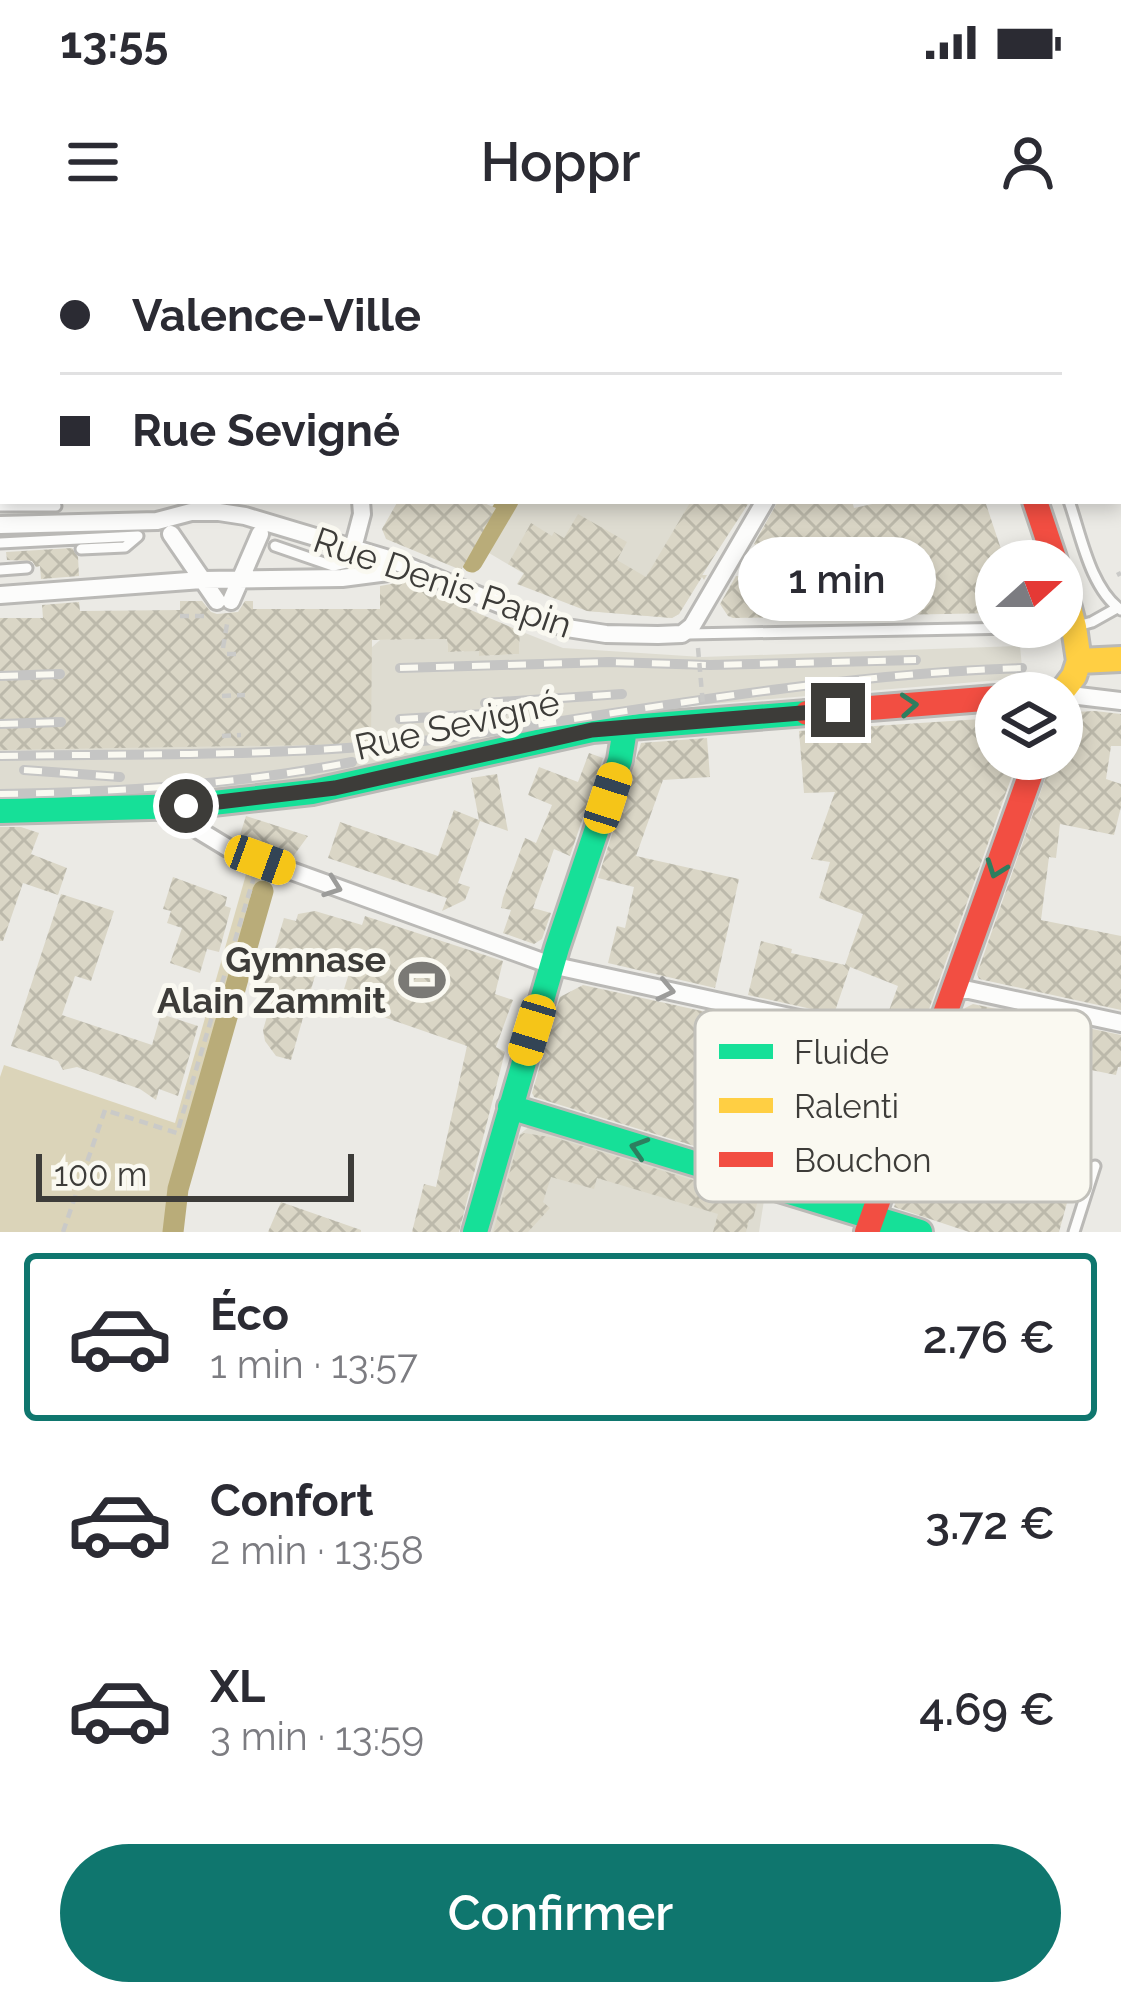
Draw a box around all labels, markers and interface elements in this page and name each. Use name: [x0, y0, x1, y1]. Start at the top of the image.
text: 13:55: [60, 16, 168, 69]
icon: menu: [60, 129, 126, 195]
icon: person: [995, 129, 1061, 195]
text: Hoppr: [480, 130, 641, 194]
text: Valence-Ville: [132, 289, 421, 342]
text: Rue Sevigné: [132, 404, 400, 457]
street label: Rue Denis Papin: [308, 518, 578, 646]
callout: 1 min: [739, 536, 937, 620]
north arrow: [975, 540, 1083, 648]
map controls: [975, 540, 1083, 780]
text: 1 min: [789, 556, 885, 602]
button: layers: [975, 672, 1083, 780]
street label: Rue Sevigné: [351, 680, 563, 768]
route end: [811, 683, 865, 737]
one-way arrow: [900, 692, 919, 718]
car: [580, 758, 636, 838]
route start: [159, 779, 213, 833]
car: [220, 831, 300, 889]
one-way arrow: [986, 857, 1011, 878]
one-way arrow: [321, 873, 342, 897]
place label: Gymnase Alain Zammit: [157, 938, 386, 1021]
sports icon: Gymnase Alain Zammit: [397, 955, 447, 1005]
one-way arrow: [655, 976, 675, 1002]
car: [504, 990, 560, 1070]
legend: [695, 1010, 1091, 1202]
text: Fluide: [794, 1033, 889, 1072]
text: Ralenti: [794, 1087, 899, 1126]
one-way arrow: [629, 1137, 650, 1162]
text: Bouchon: [794, 1141, 931, 1180]
scale bar: [36, 1148, 354, 1201]
text: 100 m: [54, 1155, 147, 1194]
icon: car: [66, 1283, 174, 1391]
text: Éco: [210, 1288, 289, 1341]
text: 2.76 €: [923, 1311, 1055, 1364]
text: 1 min · 13:57: [210, 1341, 418, 1387]
icon: car: [66, 1469, 174, 1577]
text: Confort: [210, 1474, 373, 1527]
text: 3.72 €: [925, 1497, 1055, 1550]
text: 2 min · 13:58: [210, 1527, 424, 1573]
icon: car: [66, 1655, 174, 1763]
text: XL: [210, 1660, 265, 1713]
text: 4.69 €: [919, 1683, 1055, 1736]
text: 3 min · 13:59: [210, 1713, 424, 1759]
button: Confirmer: [60, 1844, 1061, 1982]

